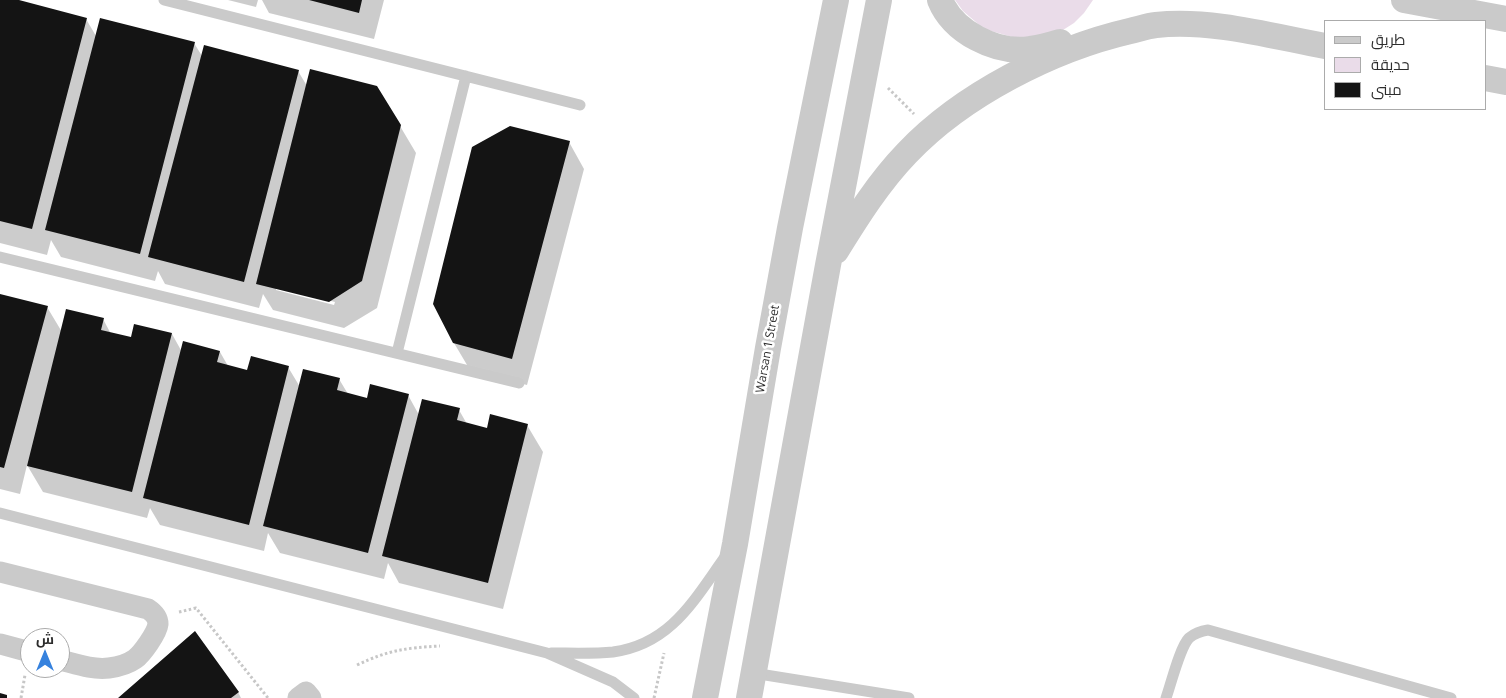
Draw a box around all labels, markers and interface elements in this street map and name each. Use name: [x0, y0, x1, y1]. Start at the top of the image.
legend: [1324, 20, 1486, 110]
text: طريق: [1371, 29, 1405, 49]
text: حديقة: [1371, 54, 1410, 74]
text: مبنى: [1371, 79, 1402, 99]
street label: Warsan 1 Street: [753, 304, 783, 394]
north arrow: [20, 628, 70, 678]
text: ش: [36, 629, 54, 648]

